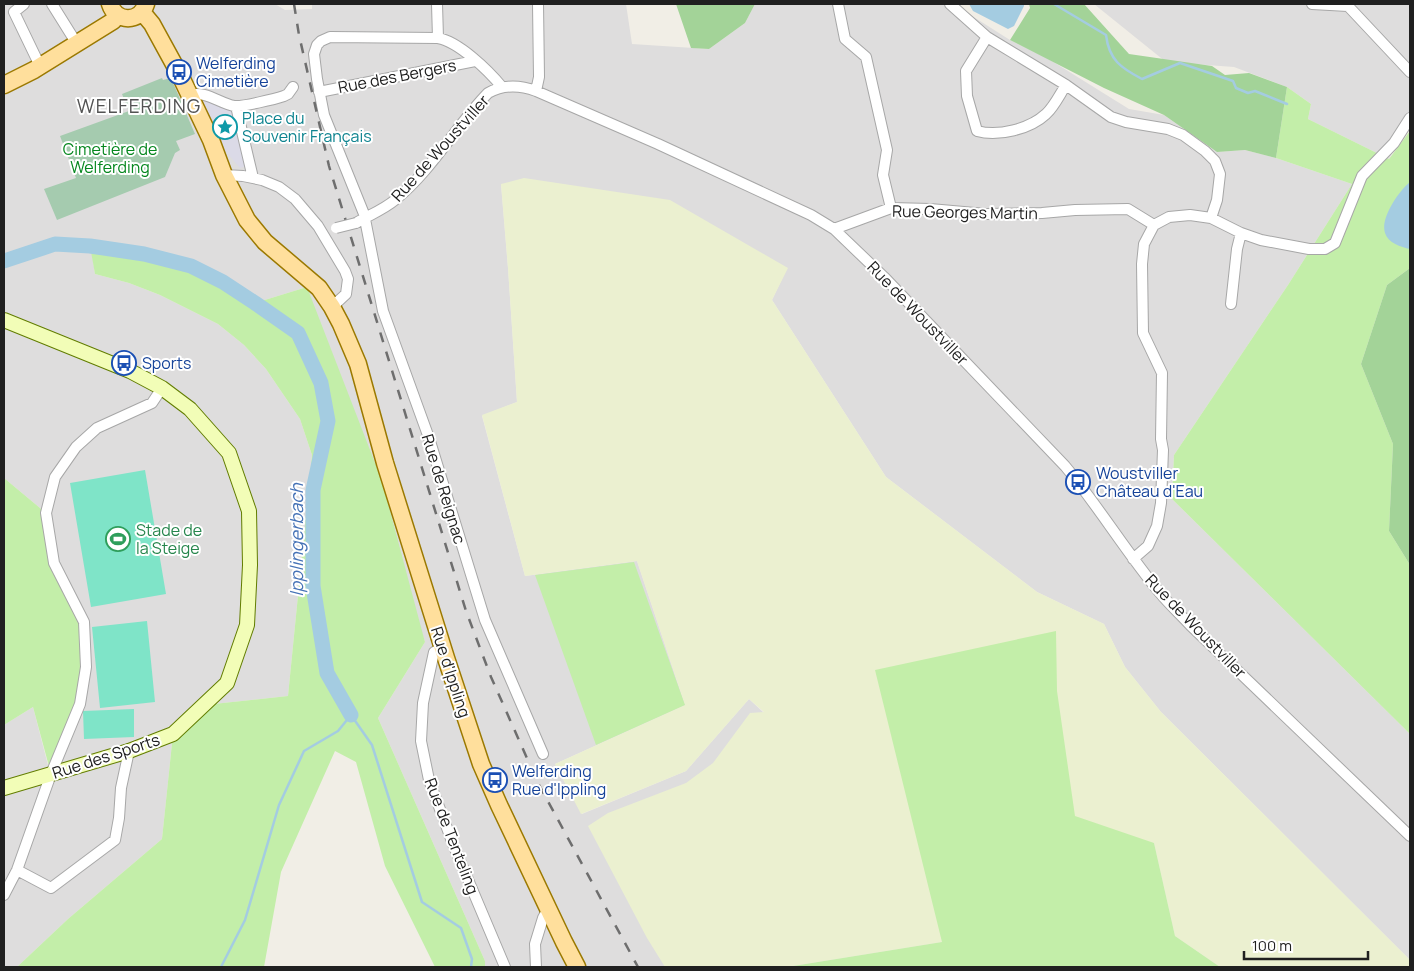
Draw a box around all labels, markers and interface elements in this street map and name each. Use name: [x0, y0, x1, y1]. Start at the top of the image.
place label: Welferding Cimetière: [196, 52, 276, 92]
street label: Rue des Bergers: [336, 54, 458, 98]
bus stop icon: Welferding Cimetière: [166, 59, 192, 85]
street label: Rue de Woustviller: [386, 90, 494, 206]
district label: WELFERDING: [77, 93, 201, 119]
place label: Place du Souvenir Français: [242, 107, 372, 147]
place icon: Place du Souvenir Français: [212, 114, 238, 140]
park label: Cimetière de Welferding: [63, 138, 157, 178]
street label: Rue Georges Martin: [892, 200, 1038, 224]
street label: Rue de Woustviller: [863, 256, 973, 370]
bus stop icon: Sports: [111, 350, 137, 376]
place label: Sports: [142, 352, 191, 374]
street label: Rue de Reignac: [417, 431, 471, 547]
place label: Woustviller Château d'Eau: [1096, 462, 1203, 502]
bus stop icon: Woustviller Château d'Eau: [1065, 469, 1091, 495]
water label: Ipplingerbach: [284, 482, 308, 597]
place label: Stade de la Steige: [136, 519, 202, 559]
sports icon: Stade de la Steige: [105, 526, 131, 552]
street label: Rue de Woustviller: [1141, 569, 1251, 683]
street label: Rue d'Ippling: [426, 624, 476, 720]
street label: Rue des Sports: [49, 728, 163, 784]
place label: Welferding Rue d'Ippling: [512, 760, 606, 800]
bus stop icon: Welferding Rue d'Ippling: [482, 767, 508, 793]
street label: Rue de Tenteling: [420, 775, 484, 897]
scale bar: [1244, 928, 1368, 960]
text: 100 m: [1252, 935, 1292, 956]

